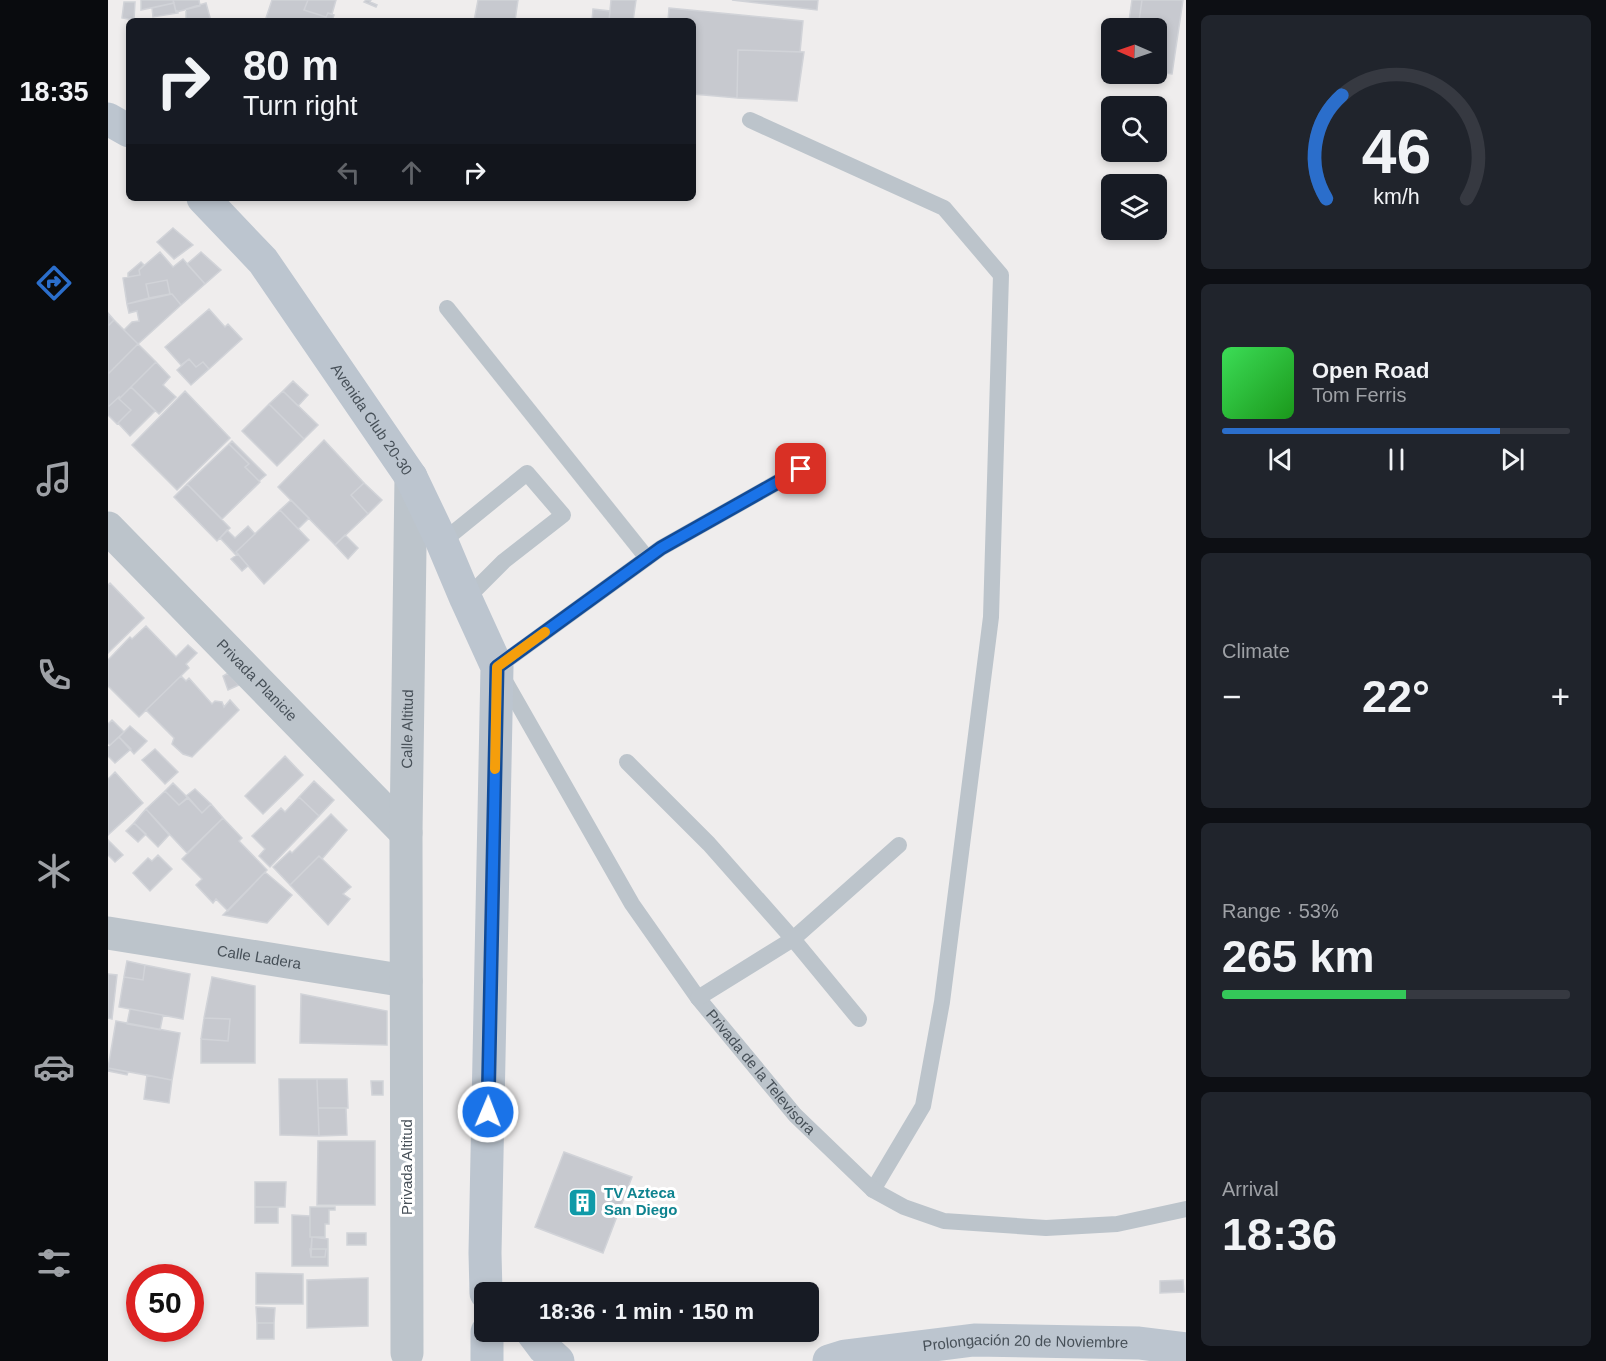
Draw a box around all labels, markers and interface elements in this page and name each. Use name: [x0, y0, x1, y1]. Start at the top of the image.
north arrow: [1101, 18, 1167, 84]
map controls: [1101, 18, 1167, 240]
icon: right: [144, 42, 222, 120]
text: 80 m: [243, 42, 339, 89]
text: 18:35: [19, 77, 89, 107]
text: Turn right: [243, 91, 358, 121]
button: search: [1101, 96, 1167, 162]
text: 46: [1361, 117, 1431, 186]
icon: left: [332, 156, 365, 189]
icon: ahead: [395, 156, 428, 189]
icon: right: [458, 156, 491, 189]
button: layers: [1101, 174, 1167, 240]
text: km/h: [1373, 185, 1419, 209]
icon: directions: [33, 262, 75, 304]
text: Open Road: [1312, 358, 1429, 383]
street label: Avenida Club 20-30: [328, 360, 416, 478]
text: Tom Ferris: [1312, 384, 1406, 406]
pin: [775, 443, 826, 494]
icon: previous: [1264, 443, 1297, 476]
icon: pause: [1380, 443, 1413, 476]
icon: next: [1496, 443, 1529, 476]
icon: arrive: [784, 452, 817, 485]
icon: music: [33, 458, 75, 500]
street label: Privada Planicie: [214, 636, 301, 724]
text: Climate: [1222, 640, 1290, 662]
icon: phone: [33, 654, 75, 696]
text: 22°: [1362, 671, 1430, 722]
text: −: [1222, 678, 1241, 715]
text: +: [1551, 678, 1570, 715]
street label: Calle Altitud: [398, 689, 416, 769]
icon: climate: [33, 850, 75, 892]
text: Range · 53%: [1222, 900, 1339, 922]
text: 265 km: [1222, 931, 1375, 982]
street label: Calle Ladera: [216, 942, 303, 972]
street label: Privada de la Televisora: [703, 1006, 819, 1138]
icon: car: [33, 1046, 75, 1088]
position arrow: [456, 1080, 520, 1144]
street label: Privada Altitud: [398, 1119, 415, 1215]
text: Arrival: [1222, 1178, 1279, 1200]
place label: TV Azteca San Diego: [604, 1184, 677, 1218]
building icon: TV Azteca San Diego: [567, 1186, 599, 1218]
text: 18:36: [1222, 1209, 1337, 1260]
icon: filters: [33, 1242, 75, 1284]
speed limit sign: 50: [126, 1264, 204, 1342]
text: 18:36 · 1 min · 150 m: [539, 1299, 754, 1324]
street label: Prolongación 20 de Noviembre: [922, 1331, 1128, 1354]

